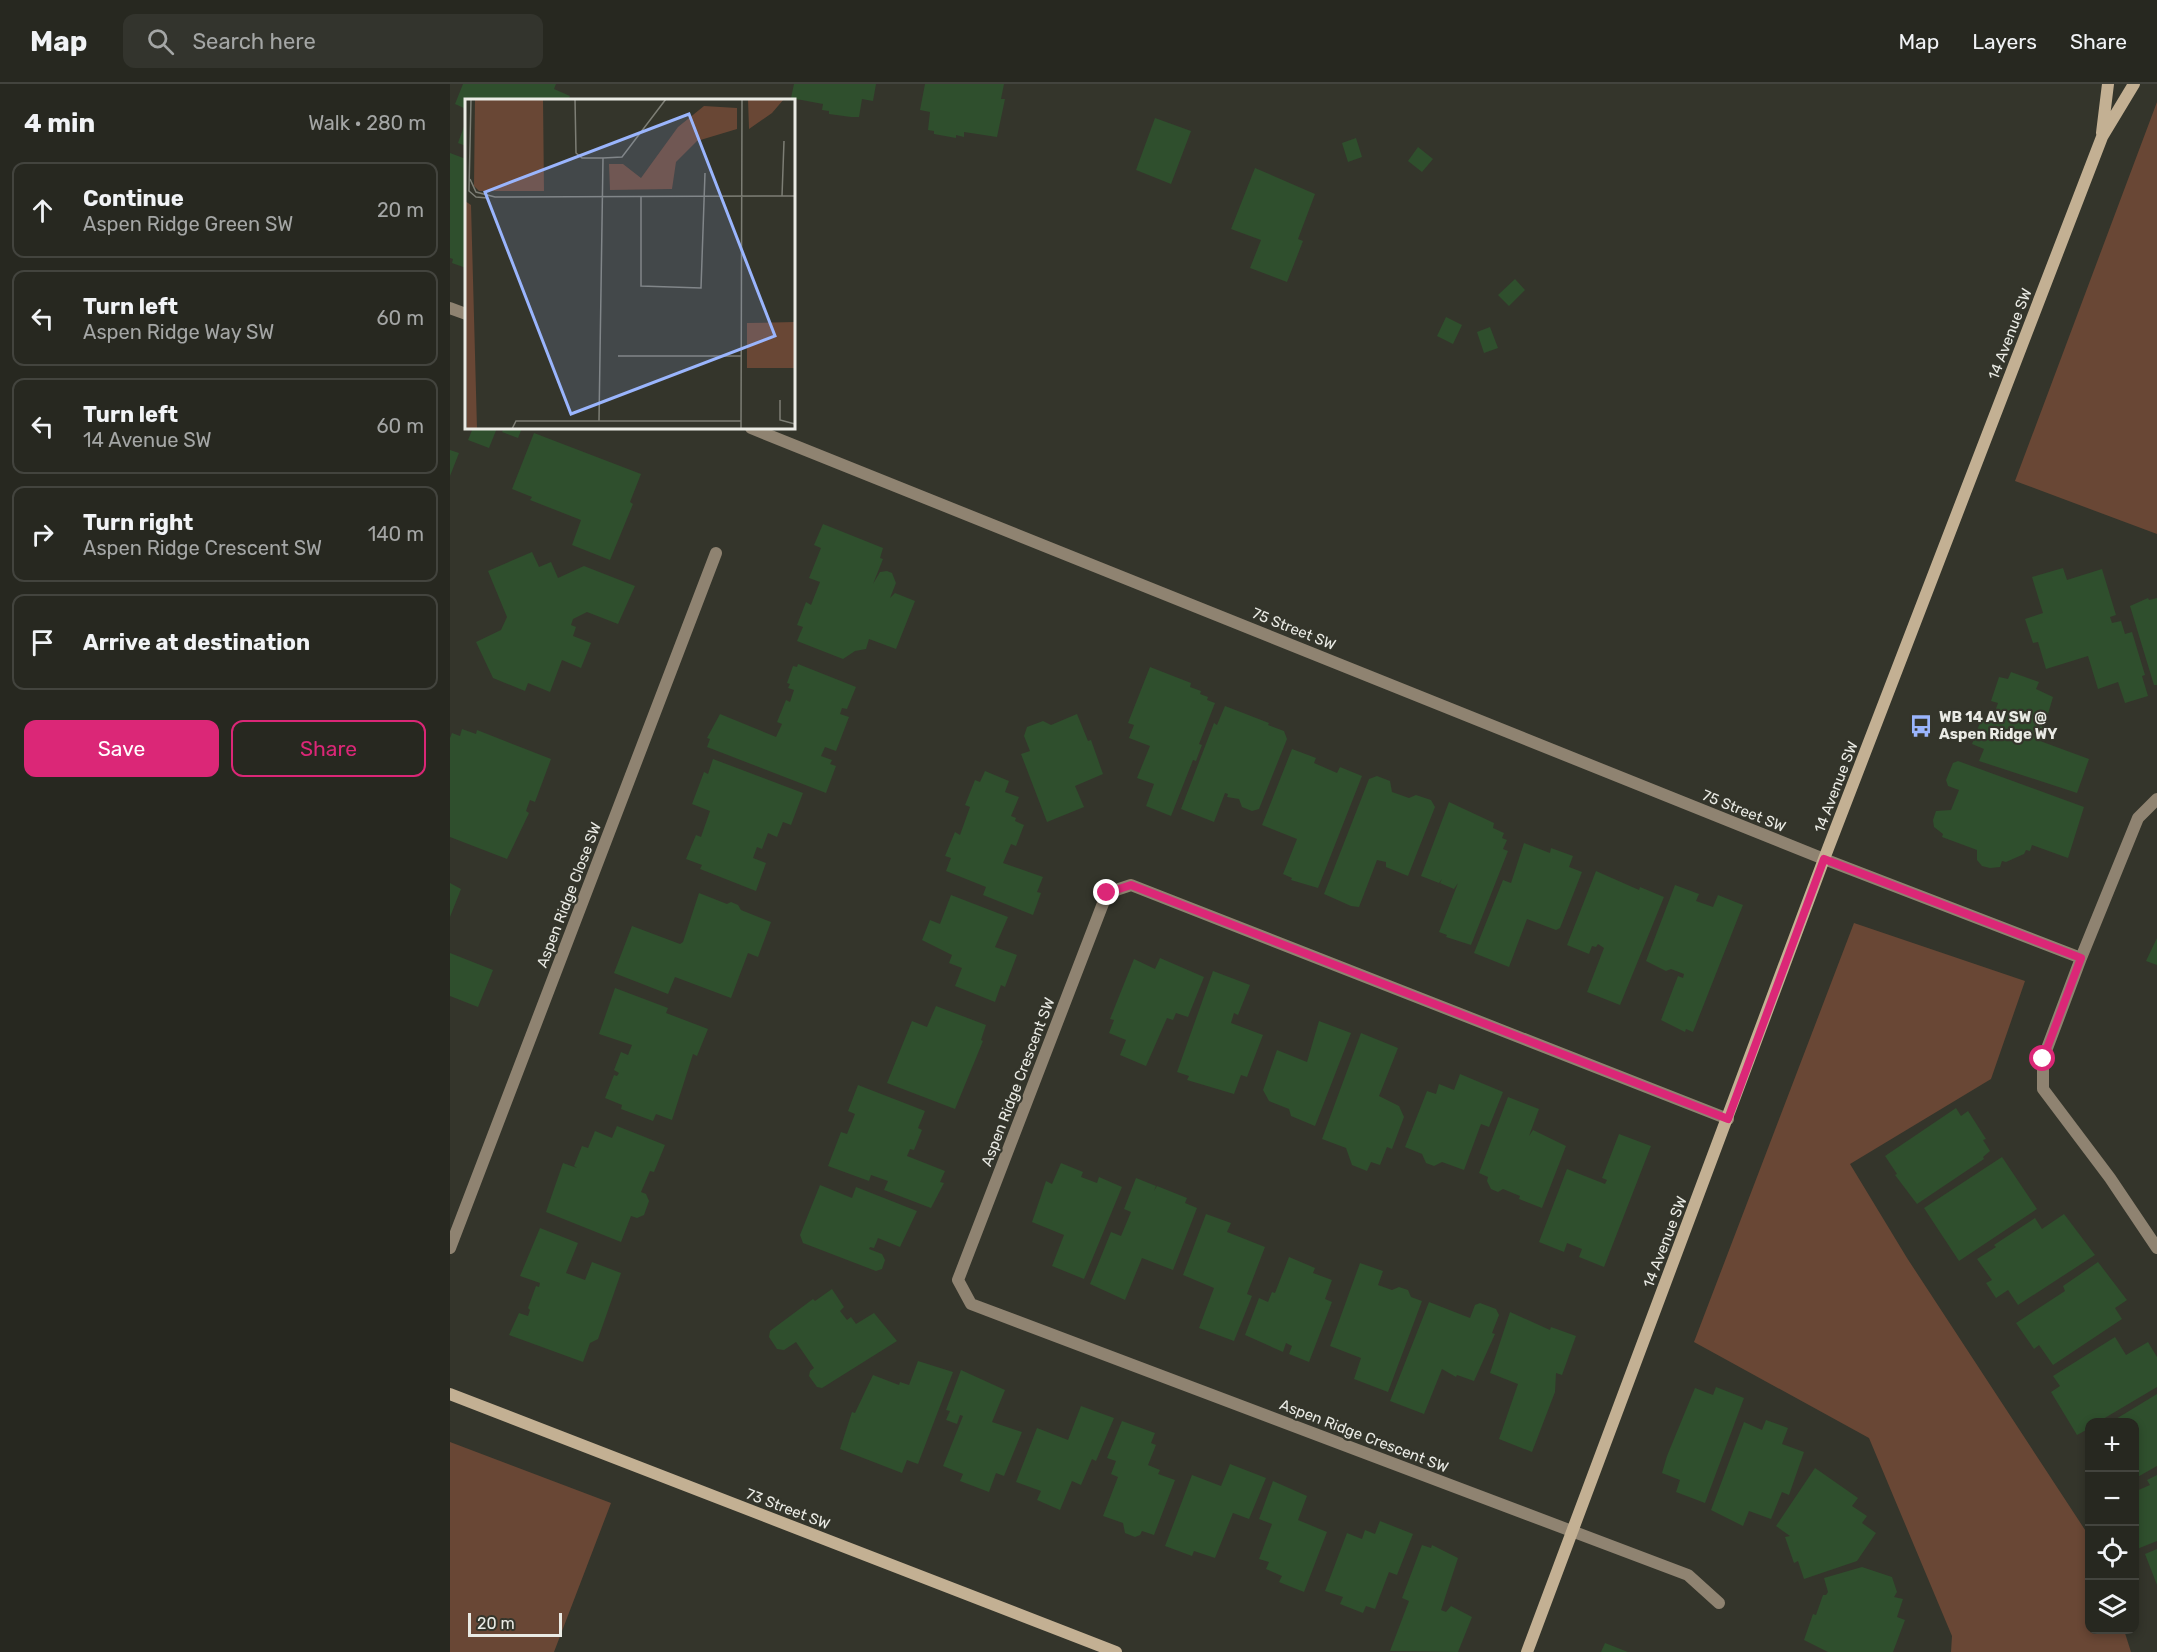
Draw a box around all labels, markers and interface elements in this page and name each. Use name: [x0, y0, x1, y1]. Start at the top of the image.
search box: [123, 14, 543, 68]
text: Map: [30, 25, 87, 58]
icon: search: [144, 25, 177, 58]
text: Search here: [192, 28, 316, 55]
text: Map: [1898, 29, 1939, 54]
text: Layers: [1972, 29, 2037, 54]
text: Share: [2070, 29, 2127, 54]
inset map: [465, 99, 795, 429]
text: 4 min: [24, 108, 95, 139]
text: Walk · 280 m: [308, 111, 426, 135]
text: Continue: [83, 185, 184, 212]
icon: ahead: [26, 194, 59, 227]
text: 20 m: [377, 198, 424, 222]
text: Aspen Ridge Green SW: [83, 212, 293, 236]
street label: 14 Avenue SW: [1984, 286, 2036, 382]
text: Turn left: [83, 293, 178, 320]
icon: left: [26, 302, 59, 335]
text: 60 m: [377, 306, 424, 330]
text: Aspen Ridge Way SW: [83, 320, 274, 344]
text: Turn left: [83, 401, 178, 428]
icon: left: [26, 410, 59, 443]
text: 60 m: [377, 414, 424, 438]
text: 14 Avenue SW: [83, 428, 212, 452]
text: Turn right: [83, 509, 193, 536]
icon: right: [26, 518, 59, 551]
text: 140 m: [368, 522, 424, 546]
text: Aspen Ridge Crescent SW: [83, 536, 322, 560]
street label: 75 Street SW: [1250, 604, 1338, 654]
icon: arrive: [26, 626, 59, 659]
text: Arrive at destination: [83, 629, 310, 656]
place label: WB 14 AV SW @ Aspen Ridge WY: [1939, 708, 2058, 743]
bus stop icon: WB 14 AV SW @ Aspen Ridge WY: [1908, 713, 1934, 739]
button: Save: [24, 720, 219, 777]
button: Share: [231, 720, 426, 777]
street label: 14 Avenue SW: [1810, 739, 1862, 835]
street label: 75 Street SW: [1700, 786, 1788, 836]
street label: Aspen Ridge Close SW: [533, 820, 605, 970]
route end: [1093, 879, 1119, 905]
street label: Aspen Ridge Crescent SW: [977, 995, 1059, 1169]
route start: [2029, 1045, 2055, 1071]
street label: 14 Avenue SW: [1639, 1194, 1691, 1290]
street label: Aspen Ridge Crescent SW: [1277, 1395, 1451, 1477]
map controls: [2085, 1418, 2139, 1634]
button: +: [2085, 1418, 2139, 1472]
button: −: [2085, 1472, 2139, 1526]
street label: 73 Street SW: [743, 1485, 833, 1533]
button: locate: [2085, 1526, 2139, 1580]
button: layers: [2085, 1580, 2139, 1634]
scale bar: [468, 1610, 562, 1638]
text: 20 m: [477, 1614, 515, 1633]

